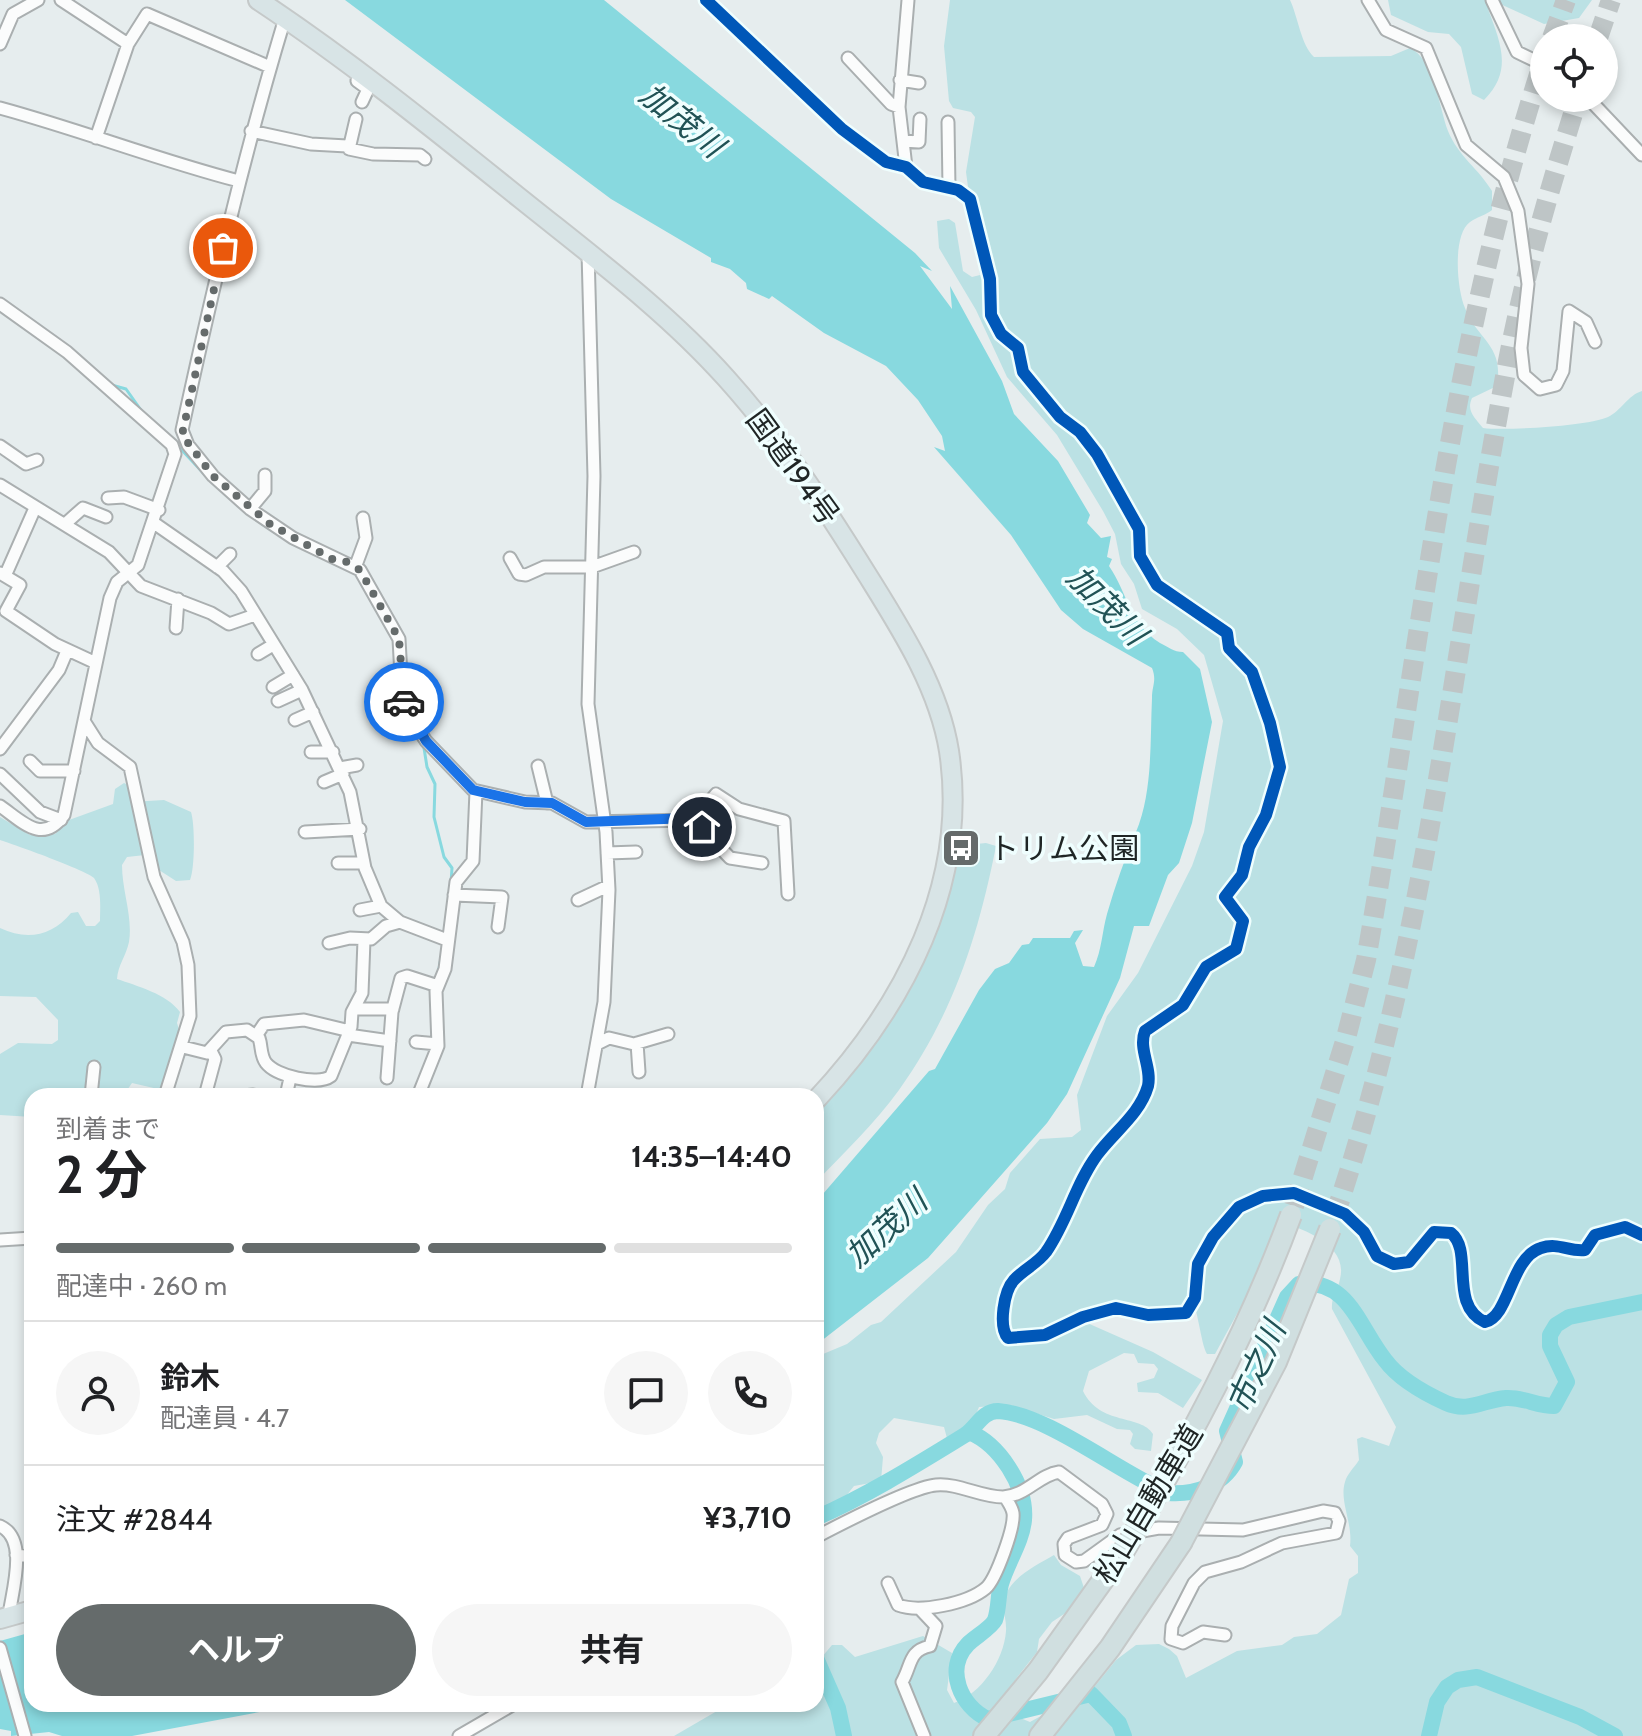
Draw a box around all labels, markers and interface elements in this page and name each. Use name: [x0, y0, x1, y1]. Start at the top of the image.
map controls: [1530, 24, 1618, 112]
button: locate: [1530, 24, 1618, 112]
water label: 加茂川: [632, 75, 734, 167]
pin: [189, 214, 257, 282]
icon: bag: [201, 226, 245, 270]
street label: 国道194号: [739, 402, 847, 532]
water label: 加茂川: [1059, 557, 1157, 655]
courier: [364, 662, 444, 742]
icon: car: [382, 680, 426, 724]
pin: [668, 793, 736, 861]
icon: home: [680, 805, 724, 849]
bus stop icon: トリム公園: [940, 827, 982, 869]
place label: トリム公園: [989, 830, 1139, 867]
text: 到着まで: [56, 1113, 160, 1145]
text: 14:35–14:40: [631, 1138, 792, 1175]
text: 2 分: [56, 1143, 147, 1206]
water label: 加茂川: [837, 1179, 937, 1275]
text: 配達中 · 260 m: [56, 1270, 227, 1302]
water label: 市之川: [1219, 1312, 1295, 1419]
button: person: [56, 1351, 140, 1435]
button: chat: [604, 1351, 688, 1435]
button: phone: [708, 1351, 792, 1435]
text: 鈴木: [160, 1359, 220, 1396]
text: 配達員 · 4.7: [160, 1402, 289, 1434]
street label: 松山自動車道: [1086, 1417, 1210, 1591]
text: ¥3,710: [703, 1499, 792, 1536]
text: 注文 #2844: [56, 1501, 212, 1538]
button: ヘルプ: [56, 1604, 416, 1696]
button: 共有: [432, 1604, 792, 1696]

